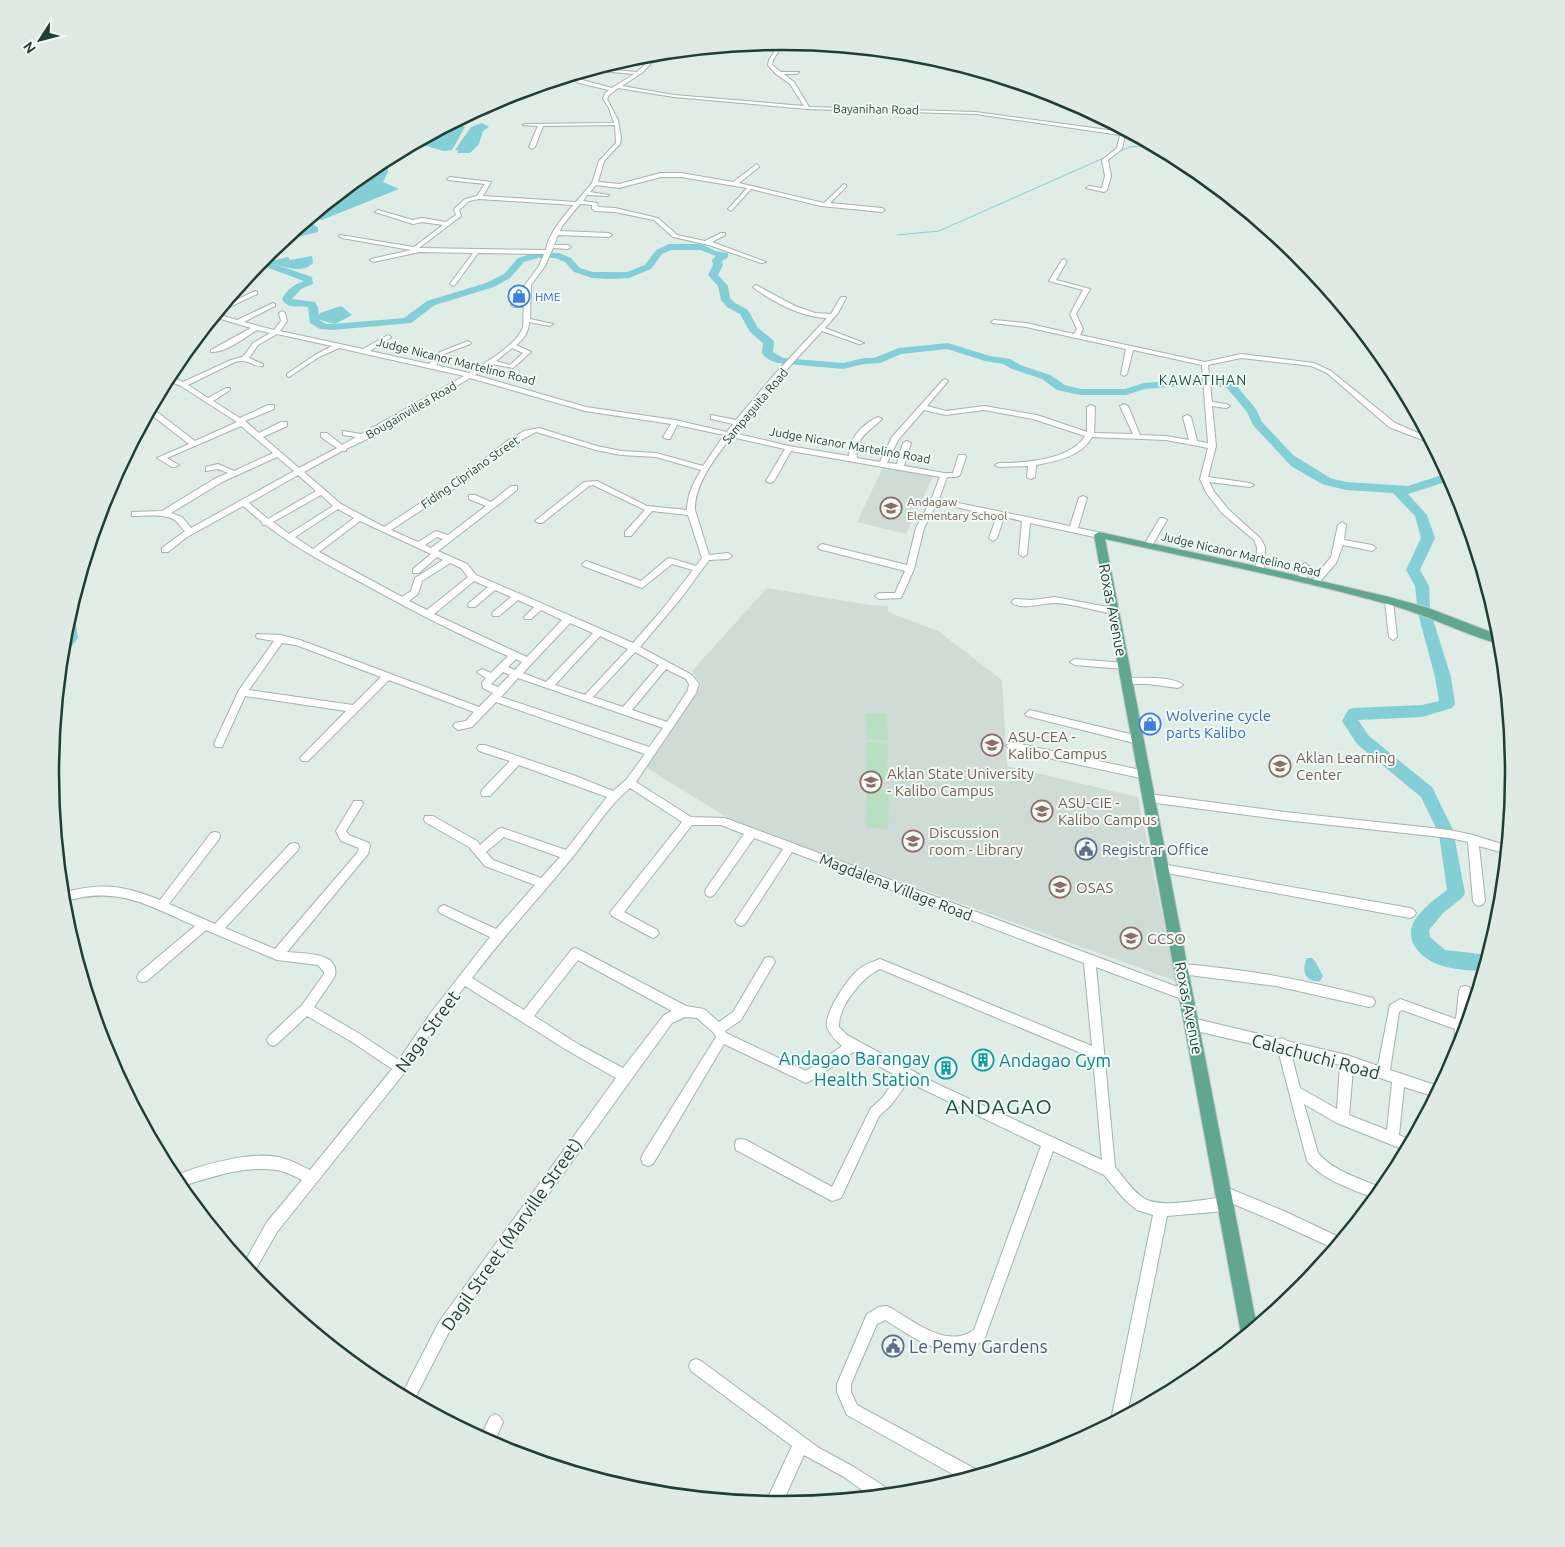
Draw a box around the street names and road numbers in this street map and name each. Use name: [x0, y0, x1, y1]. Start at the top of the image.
street label: Bayanihan Road: [833, 102, 919, 116]
street label: Judge Nicanor Martelino Road: [375, 335, 537, 387]
street label: Sampaguita Road: [720, 366, 790, 446]
street label: Bougainvillea Road: [363, 379, 459, 441]
street label: Judge Nicanor Martelino Road: [769, 424, 931, 466]
street label: Fiding Cipriano Street: [418, 433, 522, 511]
street label: Judge Nicanor Martelino Road: [1160, 529, 1322, 579]
street label: Roxas Avenue: [1096, 562, 1130, 658]
street label: Magdalena Village Road: [817, 850, 975, 924]
street label: Roxas Avenue: [1172, 960, 1206, 1056]
street label: Naga Street: [391, 986, 463, 1076]
street label: Calachuchi Road: [1250, 1029, 1382, 1083]
street label: Dagil Street (Marville Street): [437, 1134, 586, 1335]

